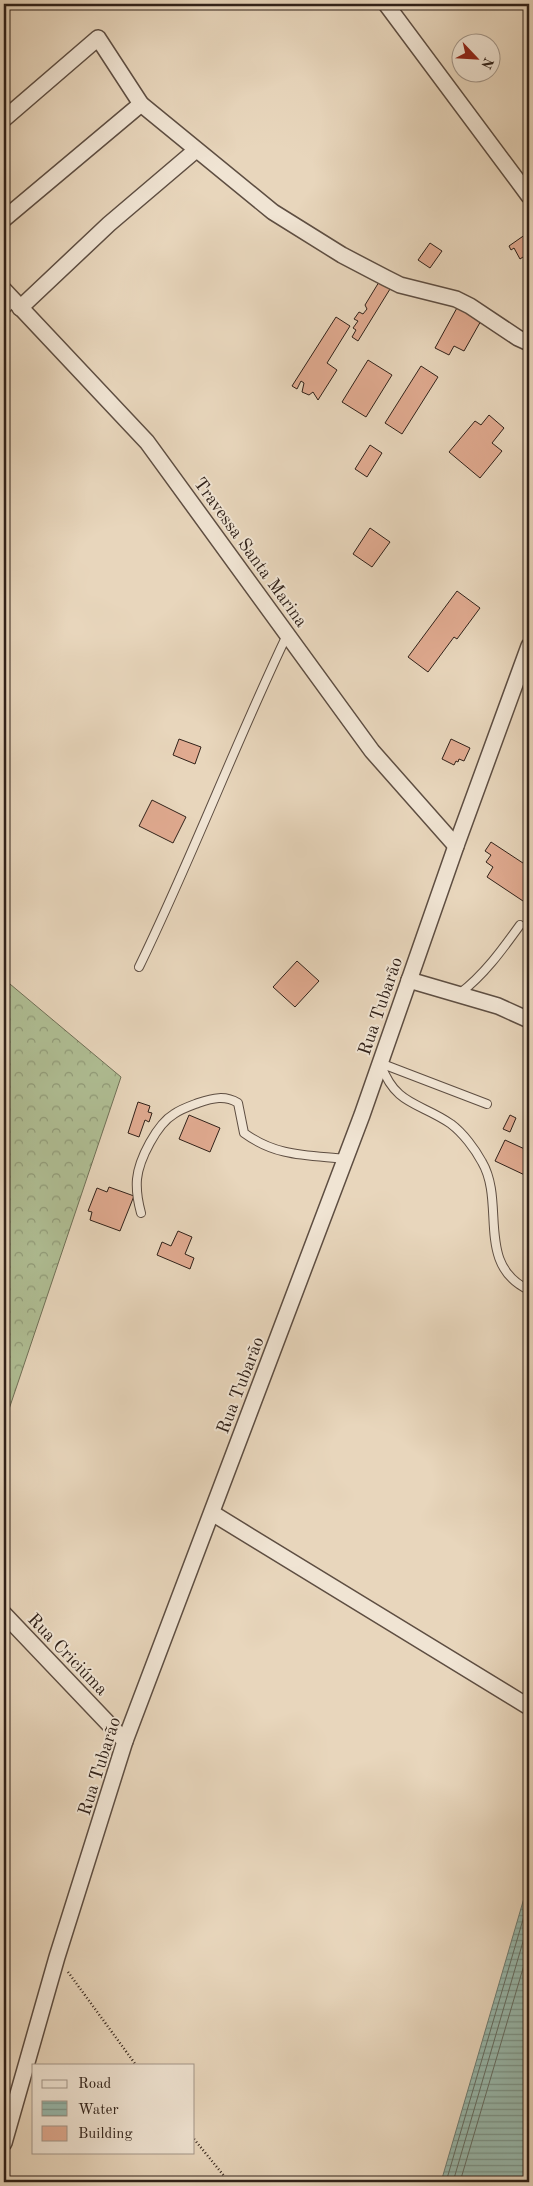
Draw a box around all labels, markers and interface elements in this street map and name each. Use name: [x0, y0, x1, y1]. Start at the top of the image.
north arrow: [450, 32, 500, 82]
text: N: [478, 55, 495, 71]
street label: Travessa Santa Marina: [190, 475, 310, 631]
street label: Rua Tubarão: [356, 955, 406, 1058]
street label: Rua Tubarão: [214, 1334, 268, 1436]
street label: Rua Criciúma: [24, 1610, 111, 1699]
street label: Rua Tubarão: [76, 1715, 124, 1818]
legend: [32, 2064, 195, 2154]
text: Road: [78, 2077, 112, 2092]
text: Water: [78, 2103, 119, 2118]
text: Building: [78, 2127, 133, 2142]

